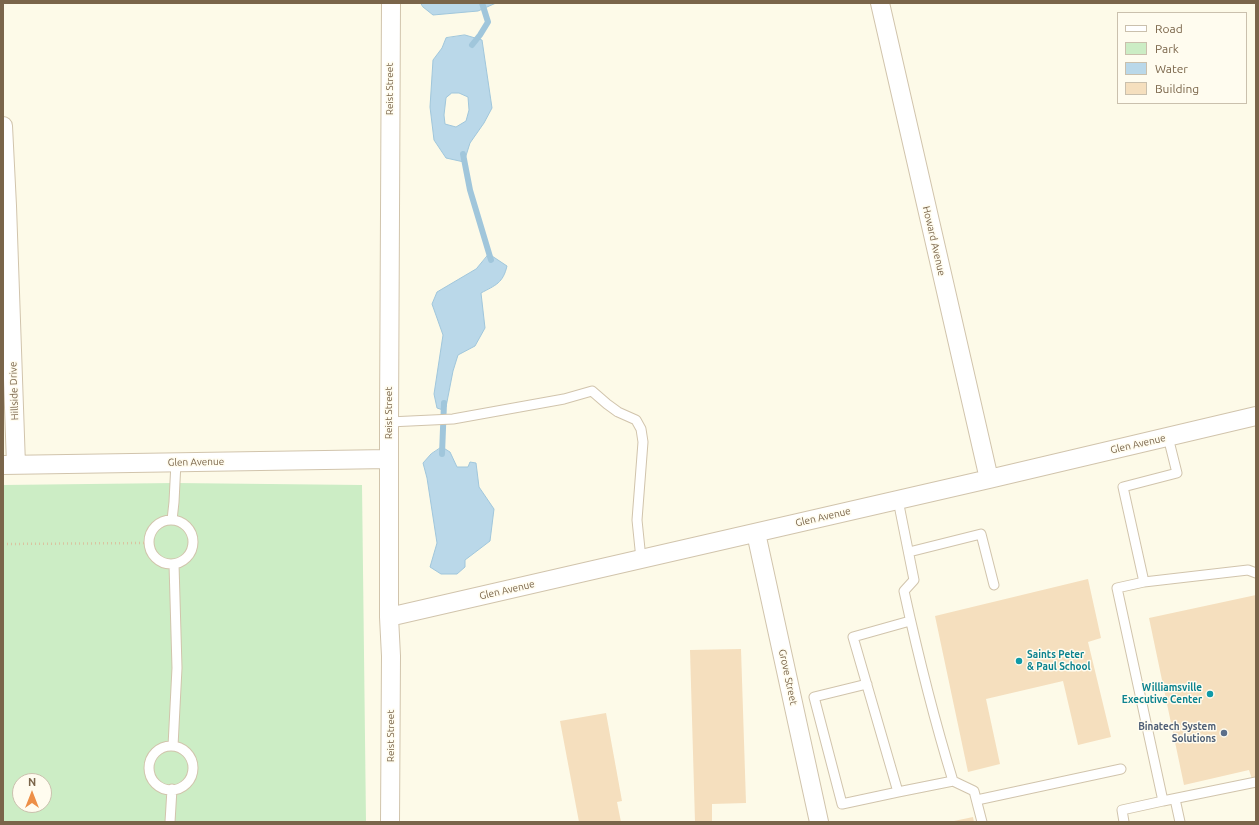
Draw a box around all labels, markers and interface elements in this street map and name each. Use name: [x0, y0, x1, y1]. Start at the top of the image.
legend: [1117, 12, 1247, 104]
text: Road: [1155, 22, 1183, 35]
text: Park: [1155, 42, 1179, 55]
text: Water: [1155, 62, 1188, 75]
street label: Reist Street: [384, 63, 396, 115]
text: Building: [1155, 82, 1199, 95]
street label: Howard Avenue: [920, 205, 948, 277]
street label: Hillside Drive: [7, 361, 21, 421]
street label: Reist Street: [383, 387, 395, 439]
street label: Glen Avenue: [1109, 432, 1167, 456]
street label: Glen Avenue: [168, 456, 224, 468]
street label: Glen Avenue: [794, 505, 852, 529]
street label: Glen Avenue: [478, 578, 536, 602]
street label: Grove Street: [776, 648, 800, 706]
place label: Saints Peter & Paul School: [1027, 649, 1091, 672]
marker: Saints Peter & Paul School: [1014, 656, 1024, 666]
place label: Williamsville Executive Center: [1122, 682, 1202, 706]
marker: Williamsville Executive Center: [1205, 689, 1215, 699]
street label: Reist Street: [385, 710, 397, 762]
place label: Binatech System Solutions: [1138, 721, 1216, 744]
marker: Binatech System Solutions: [1219, 728, 1229, 738]
north arrow: [12, 773, 52, 813]
text: N: [28, 776, 36, 788]

